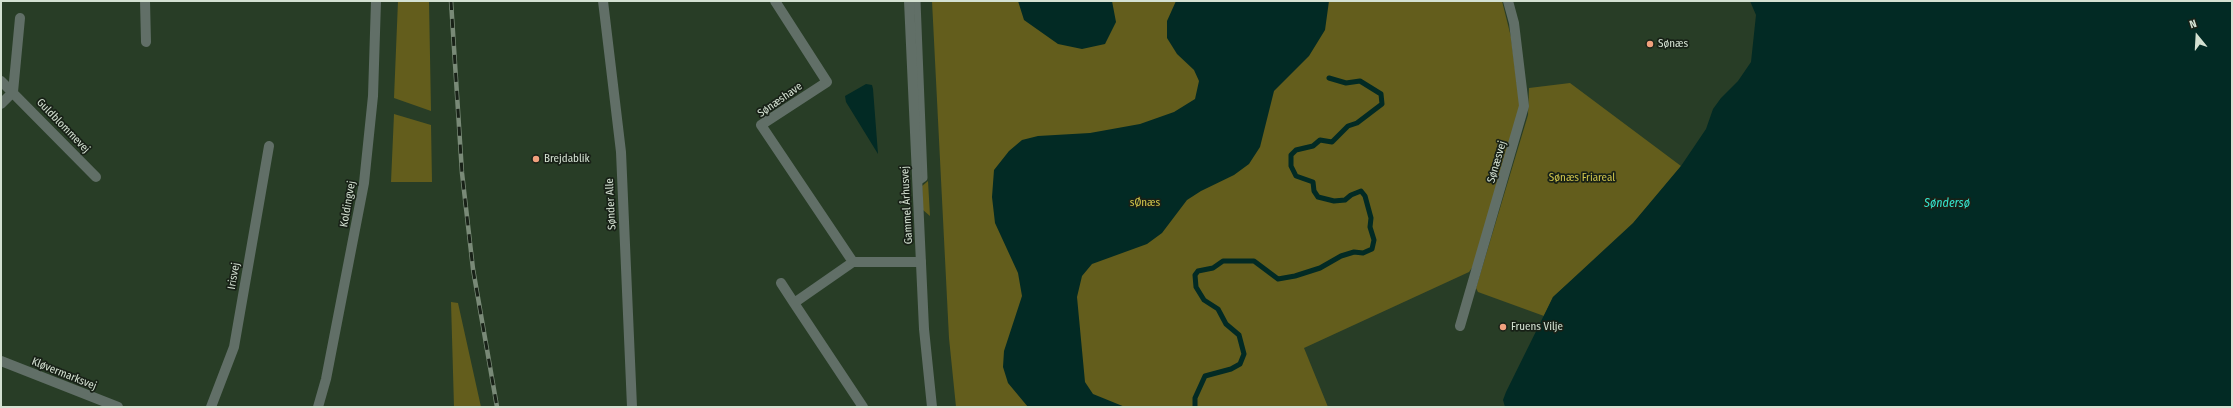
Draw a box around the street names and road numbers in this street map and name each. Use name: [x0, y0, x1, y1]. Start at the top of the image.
street label: Sønæshave: [755, 80, 805, 120]
street label: Guldblommevej: [34, 96, 92, 156]
street label: Sønæsvej: [1485, 139, 1509, 185]
street label: Gammel Århusvej: [898, 166, 916, 244]
street label: Sønder Alle: [603, 178, 619, 230]
street label: Koldingvej: [337, 180, 359, 228]
street label: Irisvej: [225, 262, 243, 290]
street label: Kløvermarksvej: [30, 355, 98, 393]

